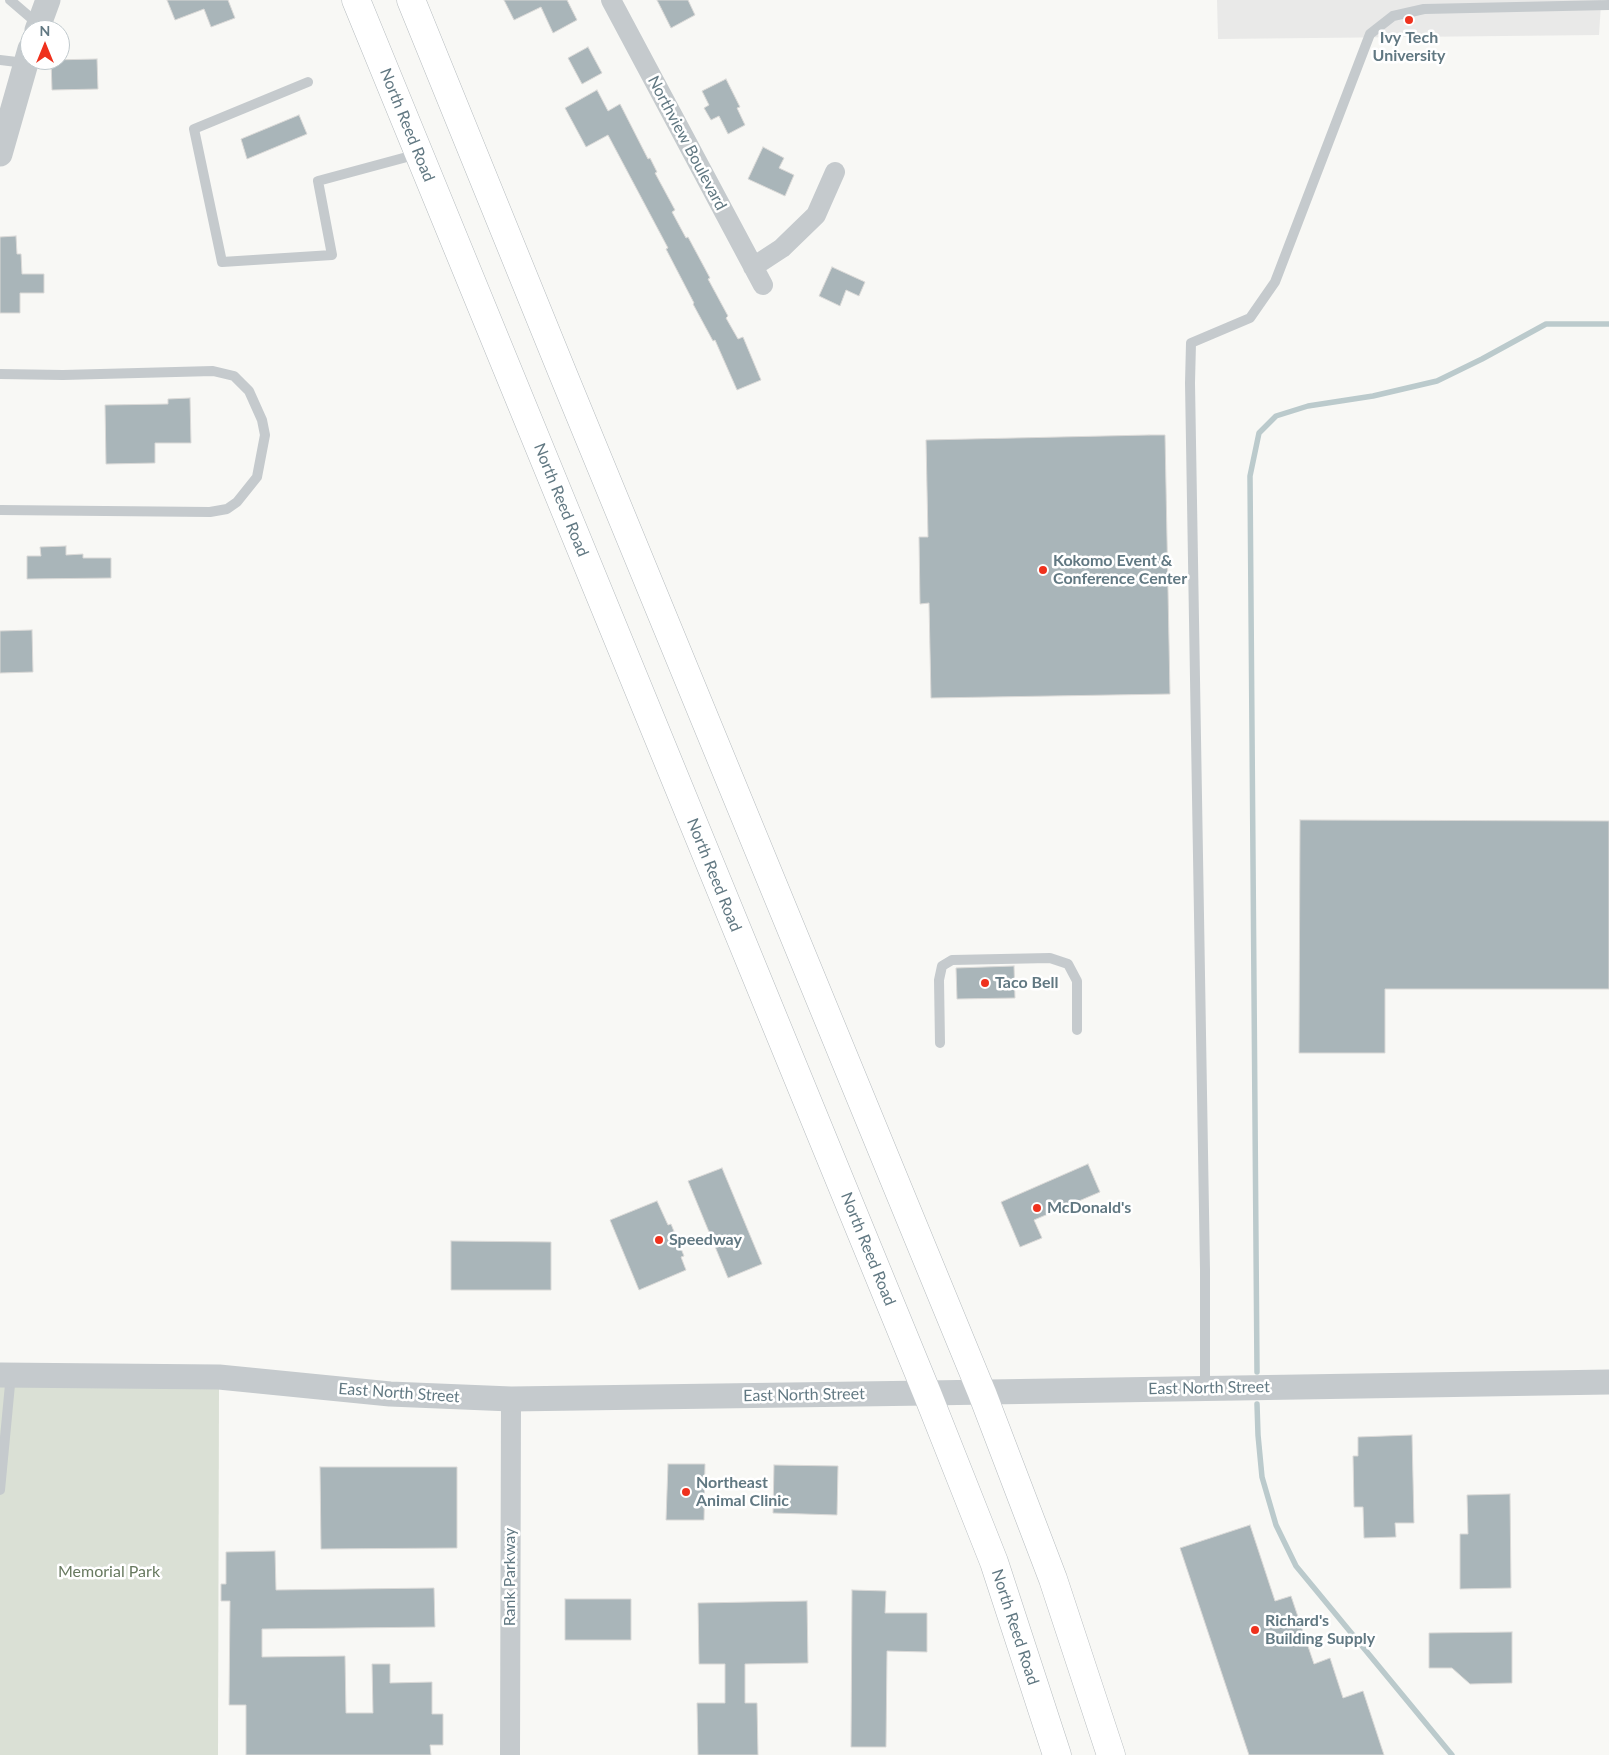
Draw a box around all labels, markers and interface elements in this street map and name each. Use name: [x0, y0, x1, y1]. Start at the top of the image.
marker: Ivy Tech University: [1403, 14, 1415, 26]
north arrow: [20, 20, 70, 70]
text: N: [40, 22, 50, 39]
place label: Ivy Tech University: [1373, 28, 1445, 66]
street label: North Reed Road: [376, 66, 438, 184]
street label: Northview Boulevard: [643, 73, 731, 213]
street label: North Reed Road: [530, 441, 592, 559]
place label: Kokomo Event & Conference Center: [1053, 551, 1187, 589]
marker: Kokomo Event & Conference Center: [1037, 564, 1049, 576]
street label: North Reed Road: [683, 816, 745, 934]
place label: Taco Bell: [995, 973, 1059, 993]
marker: Taco Bell: [979, 977, 991, 989]
street label: North Reed Road: [837, 1190, 899, 1308]
place label: McDonald's: [1047, 1198, 1131, 1218]
marker: McDonald's: [1031, 1202, 1043, 1214]
place label: Speedway: [669, 1230, 742, 1250]
marker: Speedway: [653, 1234, 665, 1246]
street label: East North Street: [1148, 1377, 1270, 1399]
street label: East North Street: [338, 1379, 460, 1407]
street label: East North Street: [743, 1384, 865, 1406]
place label: Northeast Animal Clinic: [696, 1473, 789, 1511]
marker: Northeast Animal Clinic: [680, 1486, 692, 1498]
street label: Rank Parkway: [500, 1528, 520, 1626]
park label: Memorial Park: [58, 1562, 160, 1582]
street label: North Reed Road: [987, 1567, 1043, 1687]
place label: Richard's Building Supply: [1265, 1611, 1375, 1649]
marker: Richard's Building Supply: [1249, 1624, 1261, 1636]

